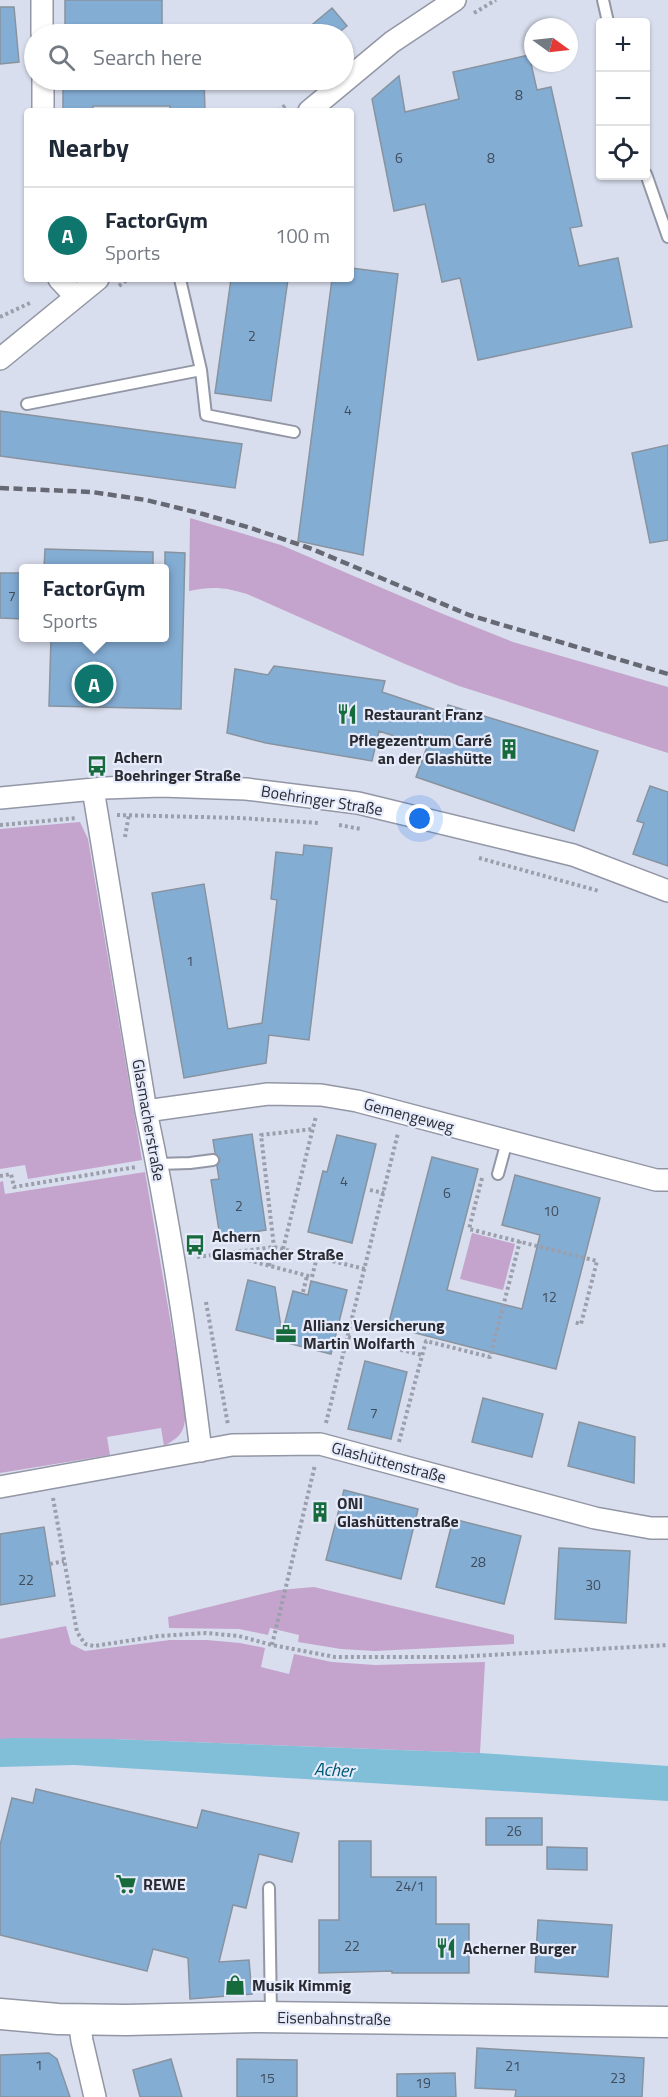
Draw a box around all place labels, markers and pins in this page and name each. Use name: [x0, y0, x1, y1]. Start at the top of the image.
pin: A: [74, 662, 113, 706]
restaurant icon: Restaurant Franz: [335, 702, 359, 726]
place label: Restaurant Franz: [364, 702, 483, 726]
place label: Pflegezentrum Carré an der Glashütte: [349, 728, 492, 770]
building icon: Pflegezentrum Carré an der Glashütte: [497, 737, 521, 761]
place label: Achern Boehringer Straße: [114, 745, 241, 787]
bus stop icon: Achern Boehringer Straße: [85, 754, 109, 778]
place label: Achern Glasmacher Straße: [212, 1224, 344, 1266]
bus stop icon: Achern Glasmacher Straße: [183, 1233, 207, 1257]
place label: Allianz Versicherung Martin Wolfarth: [303, 1313, 445, 1355]
office icon: Allianz Versicherung Martin Wolfarth: [274, 1322, 298, 1346]
place label: ONI Glashüttenstraße: [337, 1491, 459, 1533]
building icon: ONI Glashüttenstraße: [308, 1500, 332, 1524]
supermarket icon: REWE: [114, 1872, 138, 1896]
place label: REWE: [143, 1872, 186, 1896]
restaurant icon: Acherner Burger: [434, 1936, 458, 1960]
place label: Acherner Burger: [463, 1936, 576, 1960]
shop icon: Musik Kimmig: [223, 1973, 247, 1997]
place label: Musik Kimmig: [252, 1973, 352, 1997]

